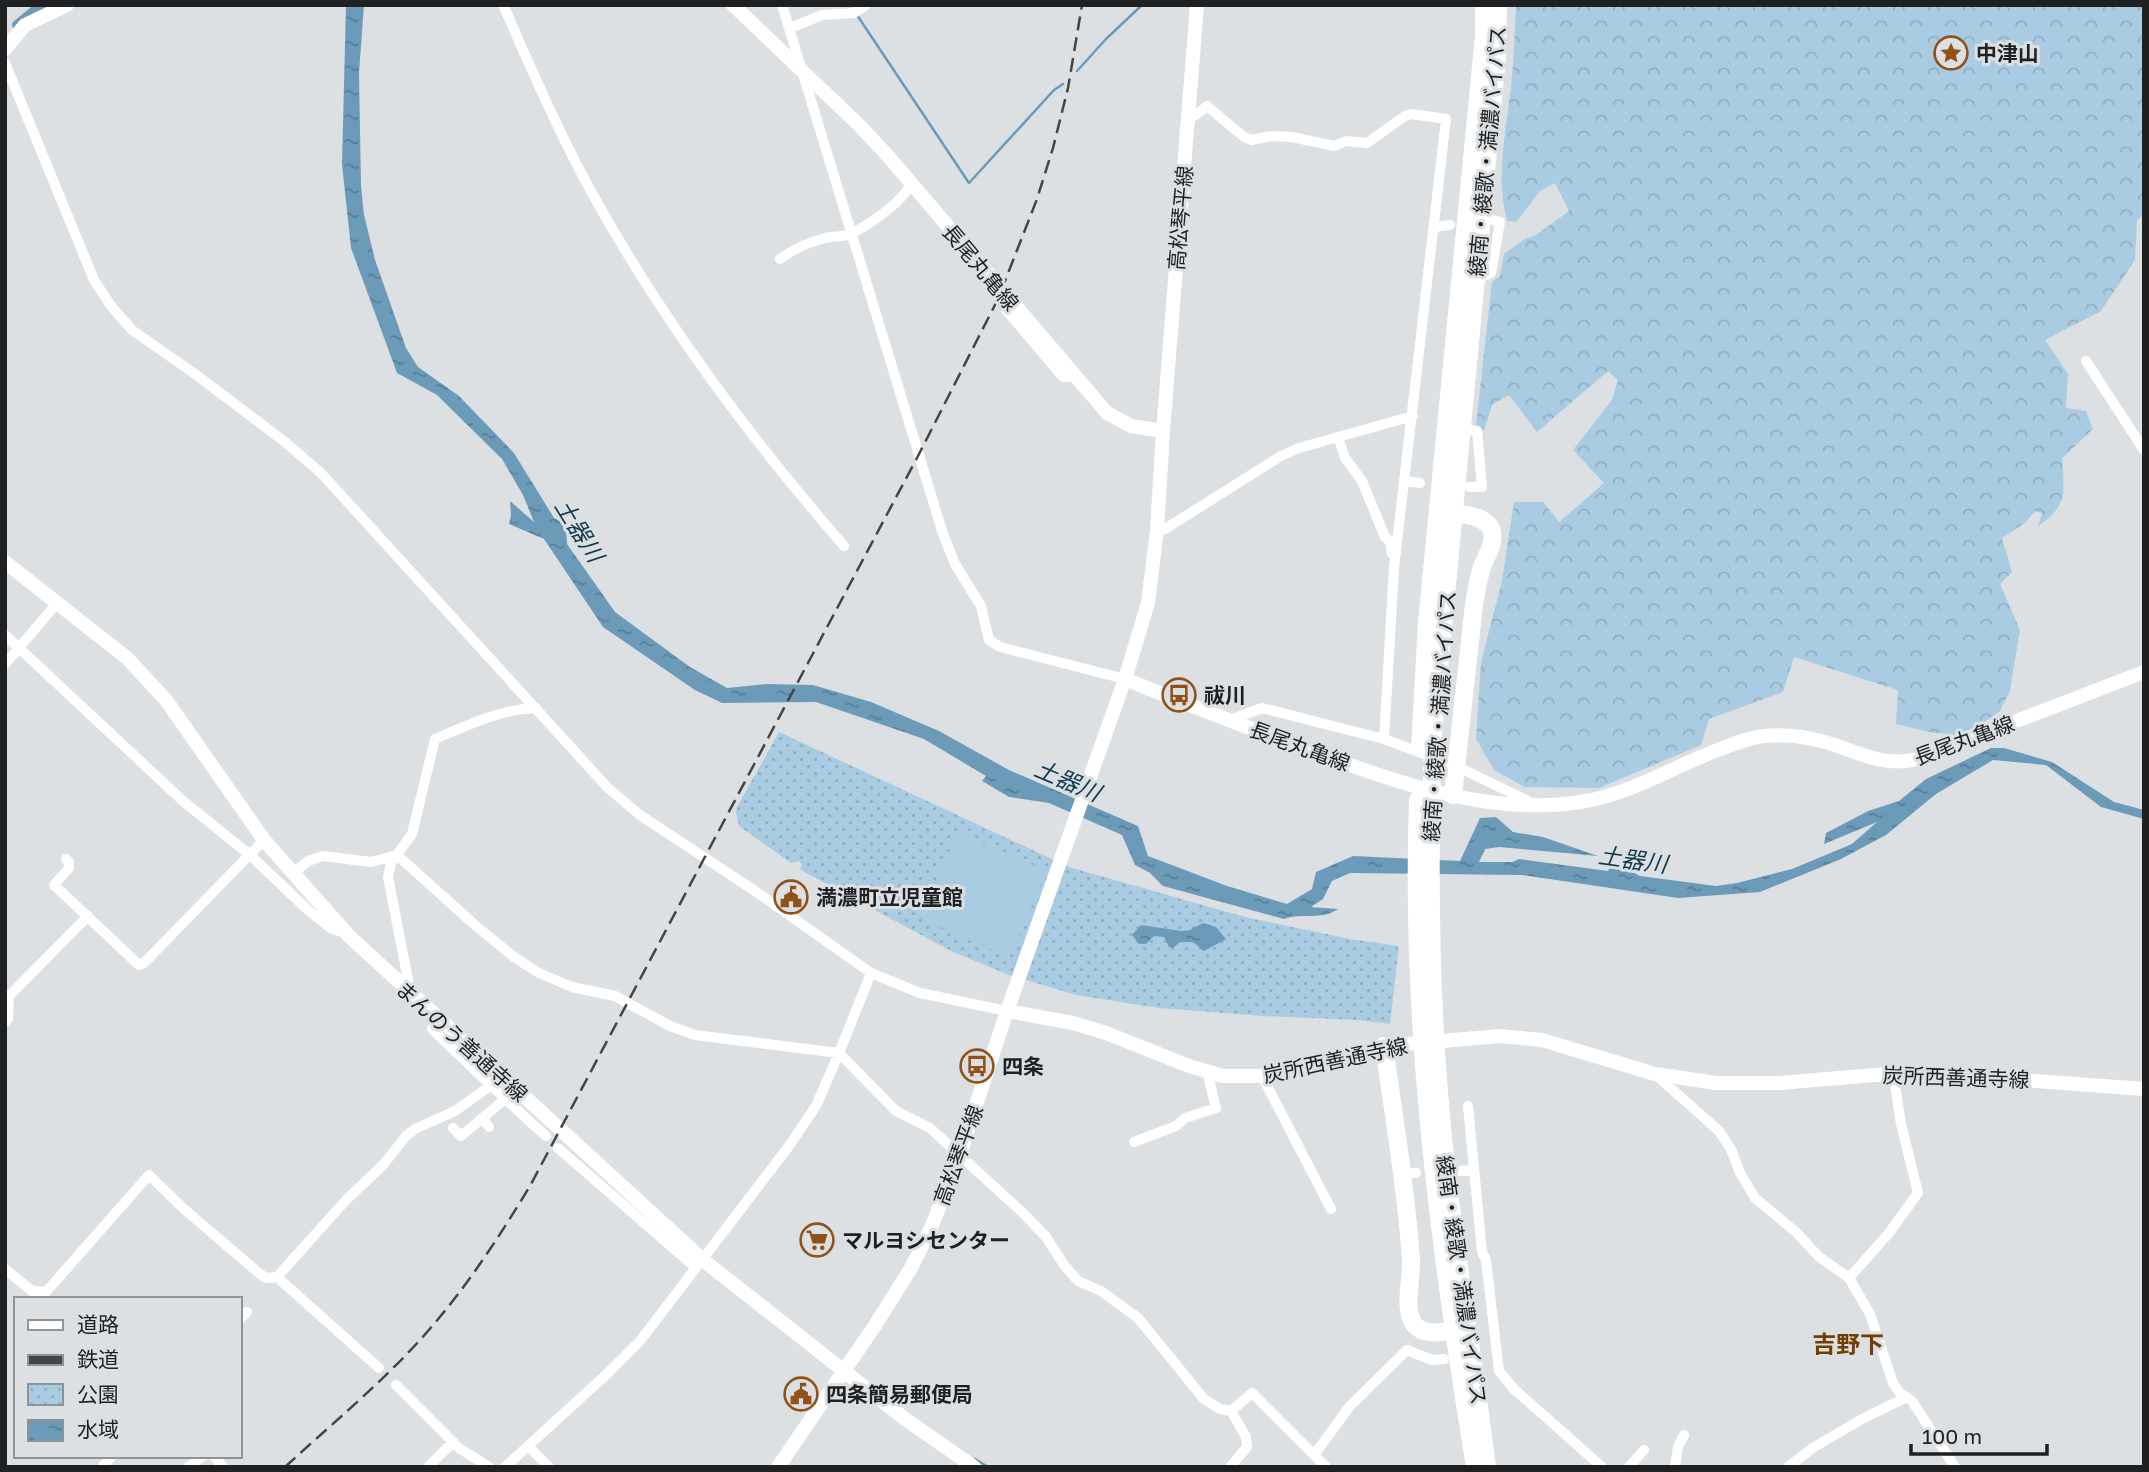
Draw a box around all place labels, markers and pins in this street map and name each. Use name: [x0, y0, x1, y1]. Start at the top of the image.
place icon: 中津山: [1932, 34, 1970, 72]
place label: 中津山: [1976, 40, 2039, 66]
bus stop icon: 祓川: [1160, 676, 1198, 714]
place label: 祓川: [1204, 682, 1246, 708]
public building icon: 満濃町立児童館: [772, 878, 810, 916]
place label: 満濃町立児童館: [816, 884, 963, 910]
bus stop icon: 四条: [958, 1047, 996, 1085]
place label: 四条: [1002, 1053, 1044, 1079]
supermarket icon: マルヨシセンター: [798, 1221, 836, 1259]
place label: マルヨシセンター: [842, 1227, 1010, 1253]
public building icon: 四条簡易郵便局: [782, 1375, 820, 1413]
place label: 四条簡易郵便局: [826, 1381, 973, 1407]

